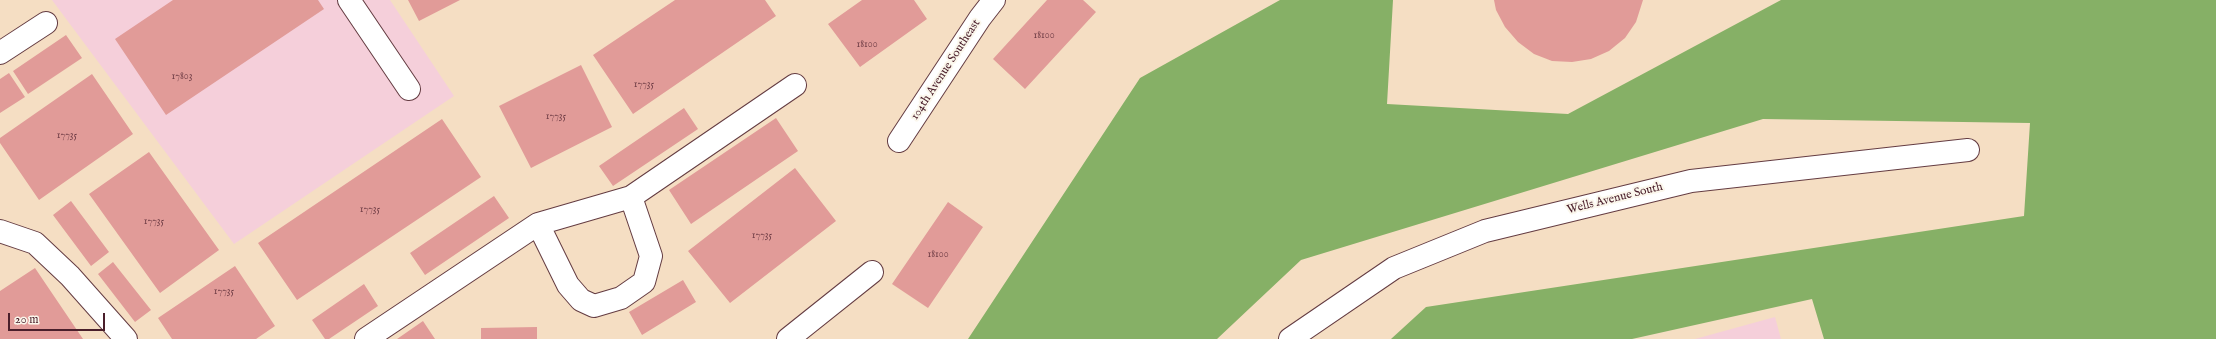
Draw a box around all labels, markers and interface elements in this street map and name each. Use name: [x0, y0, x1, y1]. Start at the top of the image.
street label: 104th Avenue Southeast: [908, 17, 984, 123]
house number: 18100: [1033, 30, 1055, 42]
house number: 18100: [856, 39, 878, 51]
house number: 17803: [172, 71, 192, 83]
house number: 17735: [634, 79, 654, 91]
house number: 17735: [546, 111, 566, 123]
house number: 17735: [57, 130, 77, 142]
street label: Wells Avenue South: [1566, 180, 1664, 218]
house number: 17735: [360, 204, 380, 216]
house number: 17735: [144, 216, 164, 228]
house number: 17735: [752, 230, 772, 242]
house number: 18100: [927, 249, 949, 261]
house number: 17735: [214, 286, 234, 298]
scale bar: [10, 305, 107, 331]
text: 20 m: [15, 312, 38, 327]

